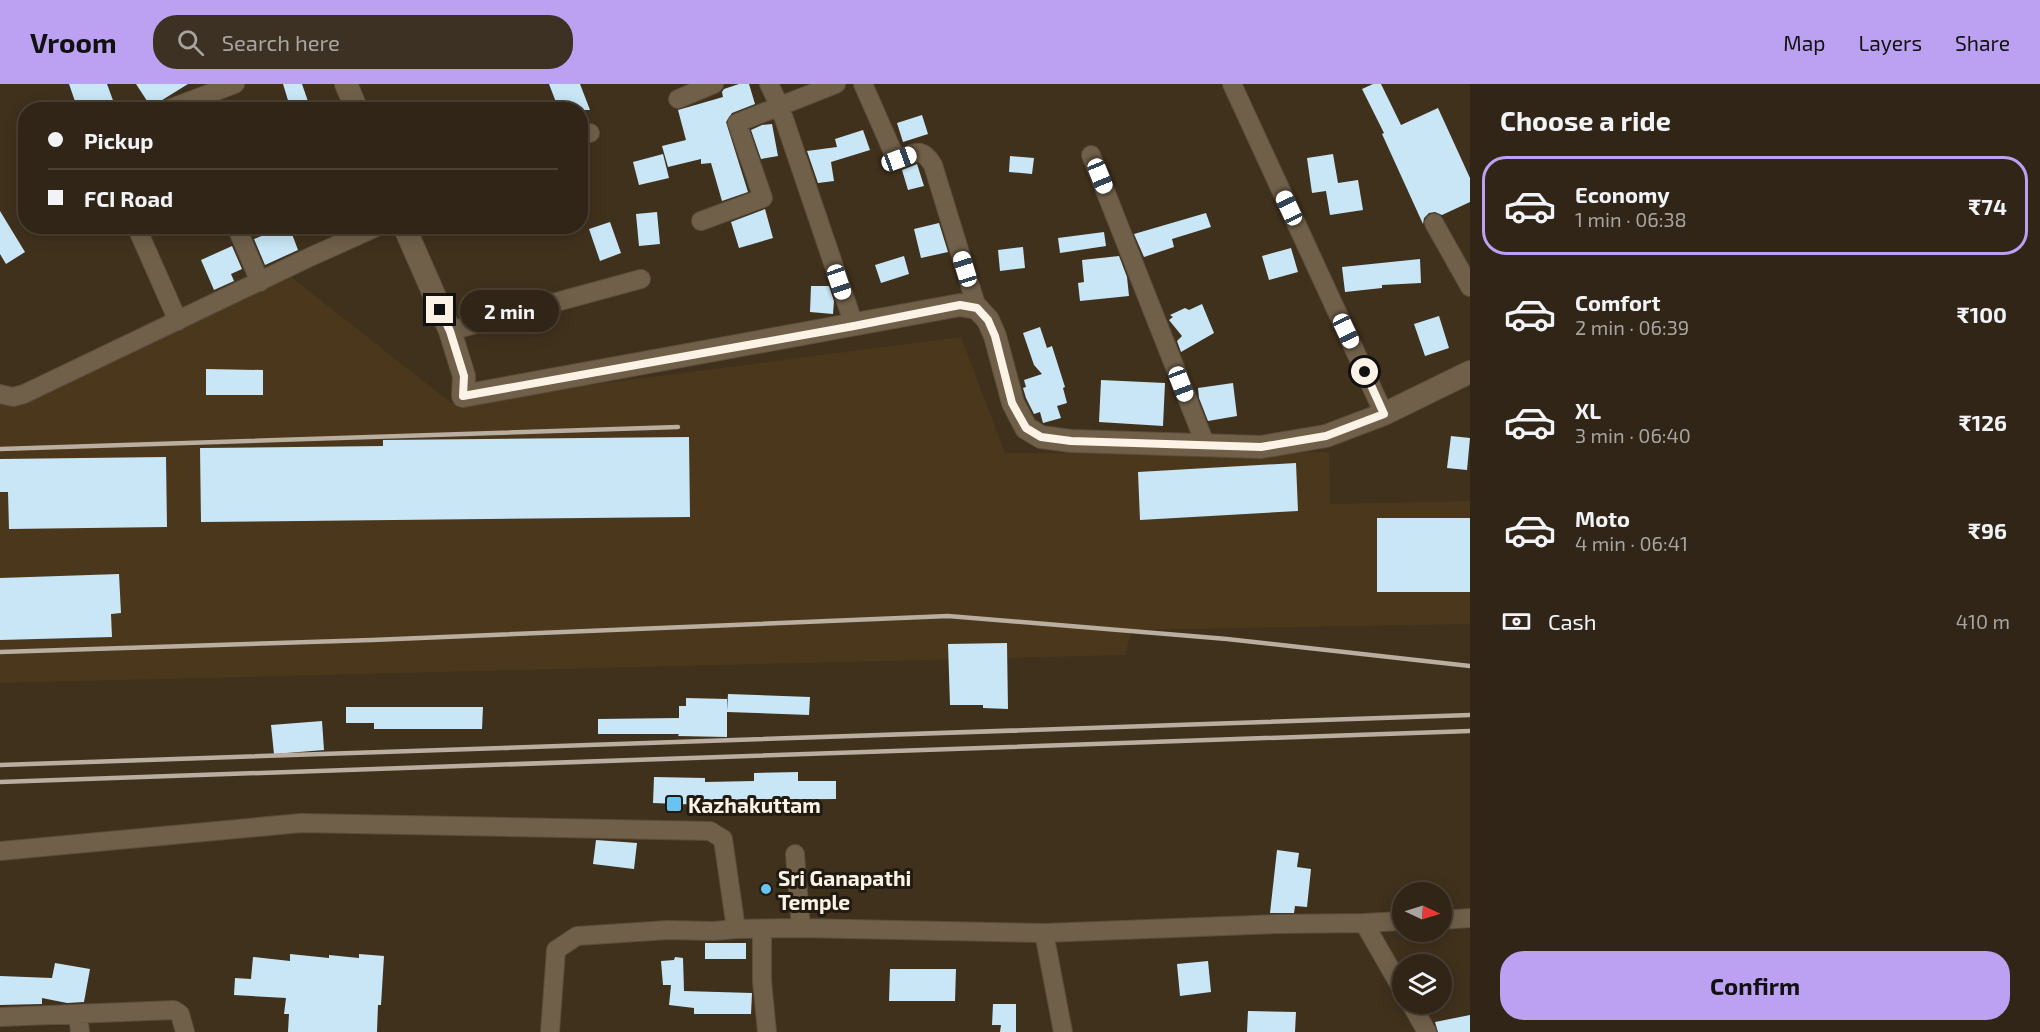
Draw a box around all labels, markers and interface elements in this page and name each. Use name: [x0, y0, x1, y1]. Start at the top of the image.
search box: [153, 15, 573, 69]
text: Vroom: [30, 25, 117, 59]
icon: search: [174, 26, 207, 59]
text: Search here: [222, 29, 340, 55]
text: Map: [1783, 30, 1825, 55]
text: Layers: [1858, 30, 1922, 55]
text: Share: [1955, 30, 2010, 55]
text: Choose a ride: [1500, 104, 1671, 136]
text: Pickup: [84, 127, 153, 153]
car: [879, 144, 919, 174]
car: [1085, 156, 1115, 196]
icon: car: [1503, 179, 1557, 233]
text: Economy: [1575, 181, 1670, 207]
text: FCI Road: [84, 185, 173, 211]
car: [1273, 188, 1305, 228]
text: ₹74: [1968, 193, 2007, 219]
text: 1 min · 06:38: [1575, 207, 1687, 231]
car: [951, 249, 979, 289]
car: [825, 262, 853, 302]
icon: car: [1503, 287, 1557, 341]
callout: 2 min: [461, 289, 560, 331]
text: Comfort: [1575, 289, 1660, 315]
route end: [426, 296, 453, 323]
text: 2 min: [484, 299, 535, 323]
text: ₹100: [1957, 301, 2007, 327]
car: [1330, 311, 1362, 351]
text: 2 min · 06:39: [1575, 315, 1689, 339]
route start: [1351, 358, 1378, 385]
car: [1166, 364, 1196, 404]
icon: car: [1503, 395, 1557, 449]
text: XL: [1575, 397, 1601, 423]
text: ₹126: [1959, 409, 2007, 435]
text: 3 min · 06:40: [1575, 423, 1691, 447]
icon: car: [1503, 503, 1557, 557]
text: Moto: [1575, 505, 1630, 531]
text: ₹96: [1968, 517, 2007, 543]
text: 4 min · 06:41: [1575, 531, 1688, 555]
icon: cash: [1500, 605, 1533, 638]
text: Cash: [1548, 608, 1597, 634]
text: 410 m: [1956, 609, 2010, 633]
place label: Kazhakuttam: [688, 792, 821, 817]
marker: Kazhakuttam: [665, 795, 683, 813]
place label: Sri Ganapathi Temple: [778, 865, 911, 914]
marker: Sri Ganapathi Temple: [759, 882, 773, 896]
north arrow: [1392, 882, 1452, 942]
map controls: [1392, 882, 1452, 1014]
button: Confirm: [1500, 951, 2010, 1020]
button: layers: [1392, 954, 1452, 1014]

